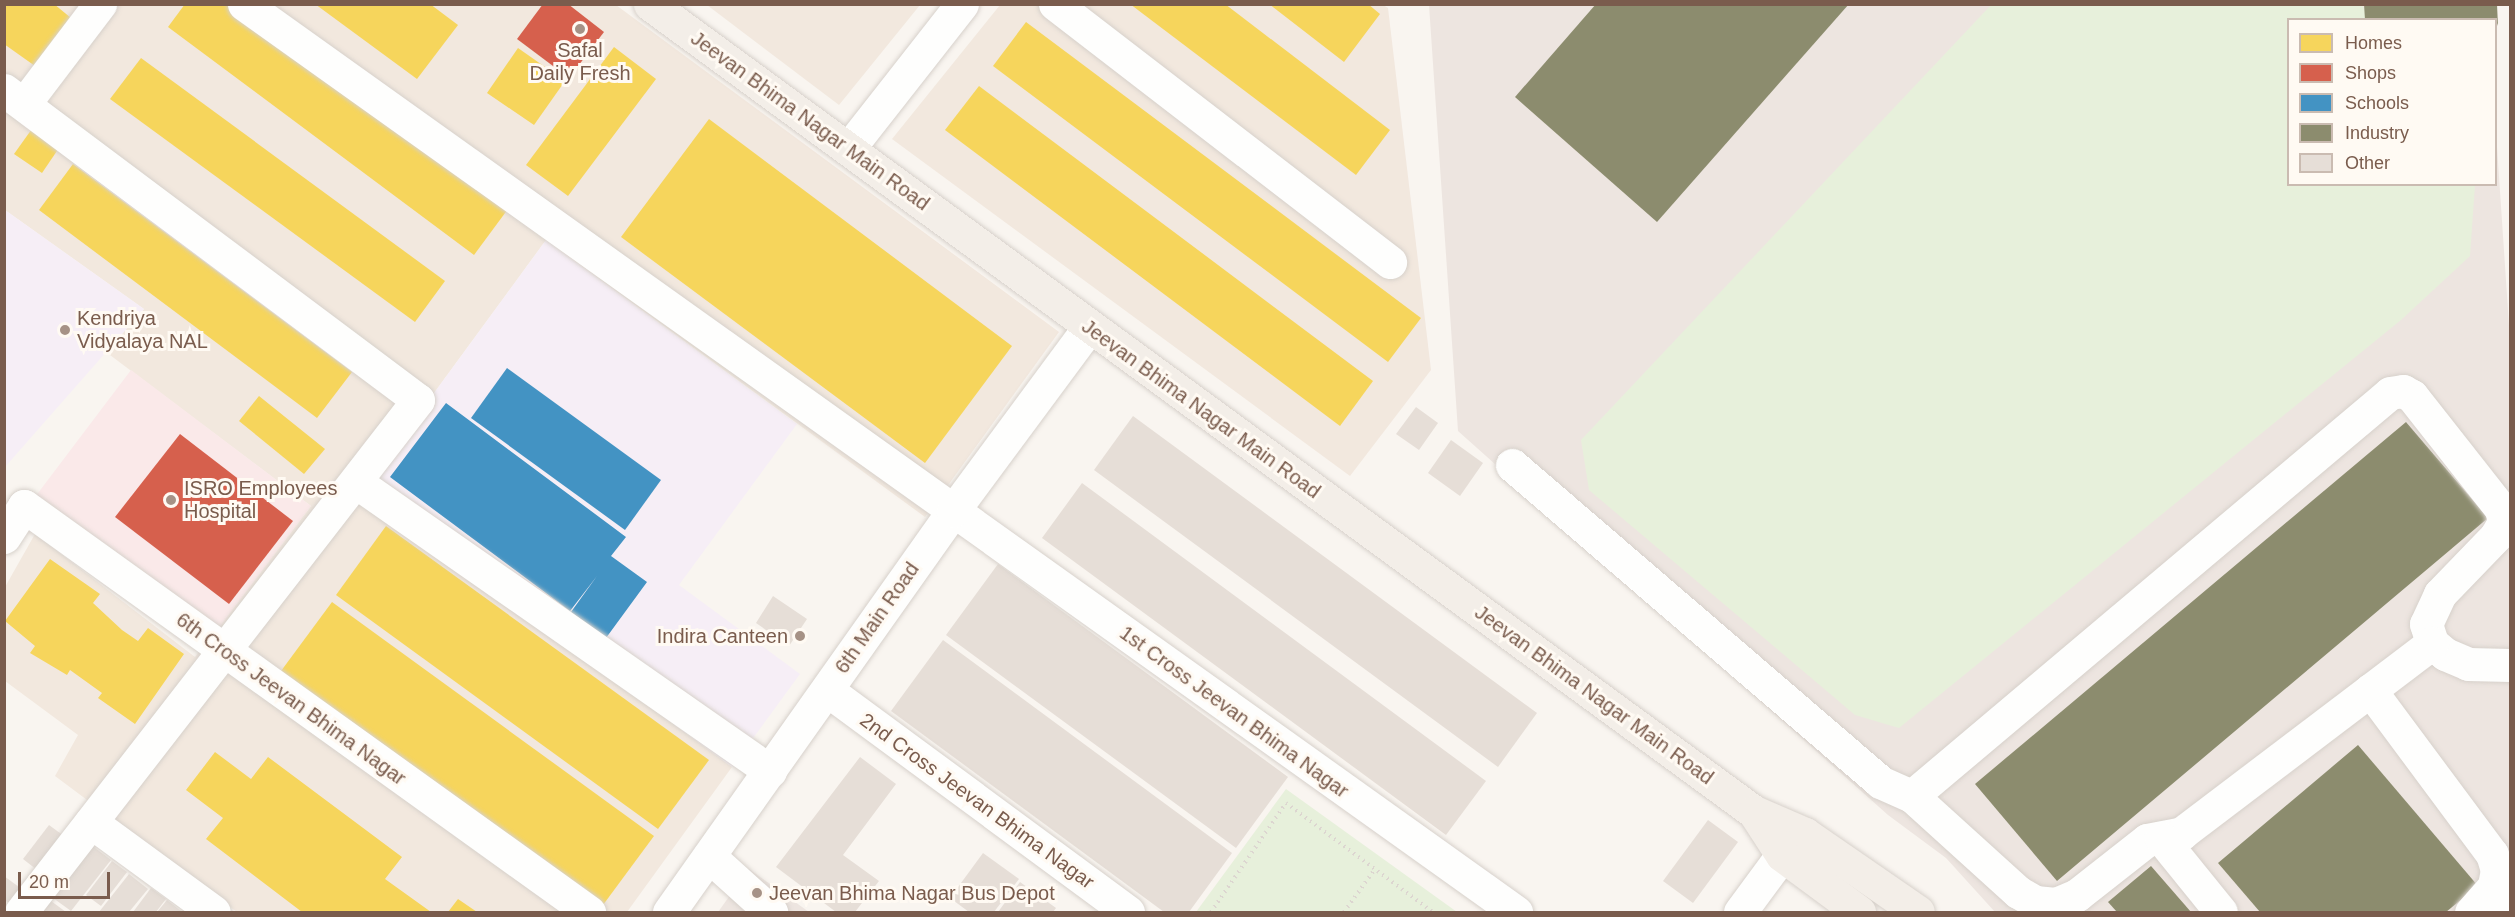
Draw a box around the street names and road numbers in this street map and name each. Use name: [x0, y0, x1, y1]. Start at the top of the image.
street label: Jeevan Bhima Nagar Main Road: [686, 26, 934, 216]
street label: Jeevan Bhima Nagar Main Road: [1077, 314, 1325, 504]
street label: 6th Main Road: [830, 558, 924, 678]
street label: Jeevan Bhima Nagar Main Road: [1470, 600, 1718, 790]
street label: 6th Cross Jeevan Bhima Nagar: [172, 608, 410, 790]
street label: 1st Cross Jeevan Bhima Nagar: [1115, 621, 1353, 803]
street label: 2nd Cross Jeevan Bhima Nagar: [855, 708, 1099, 894]

